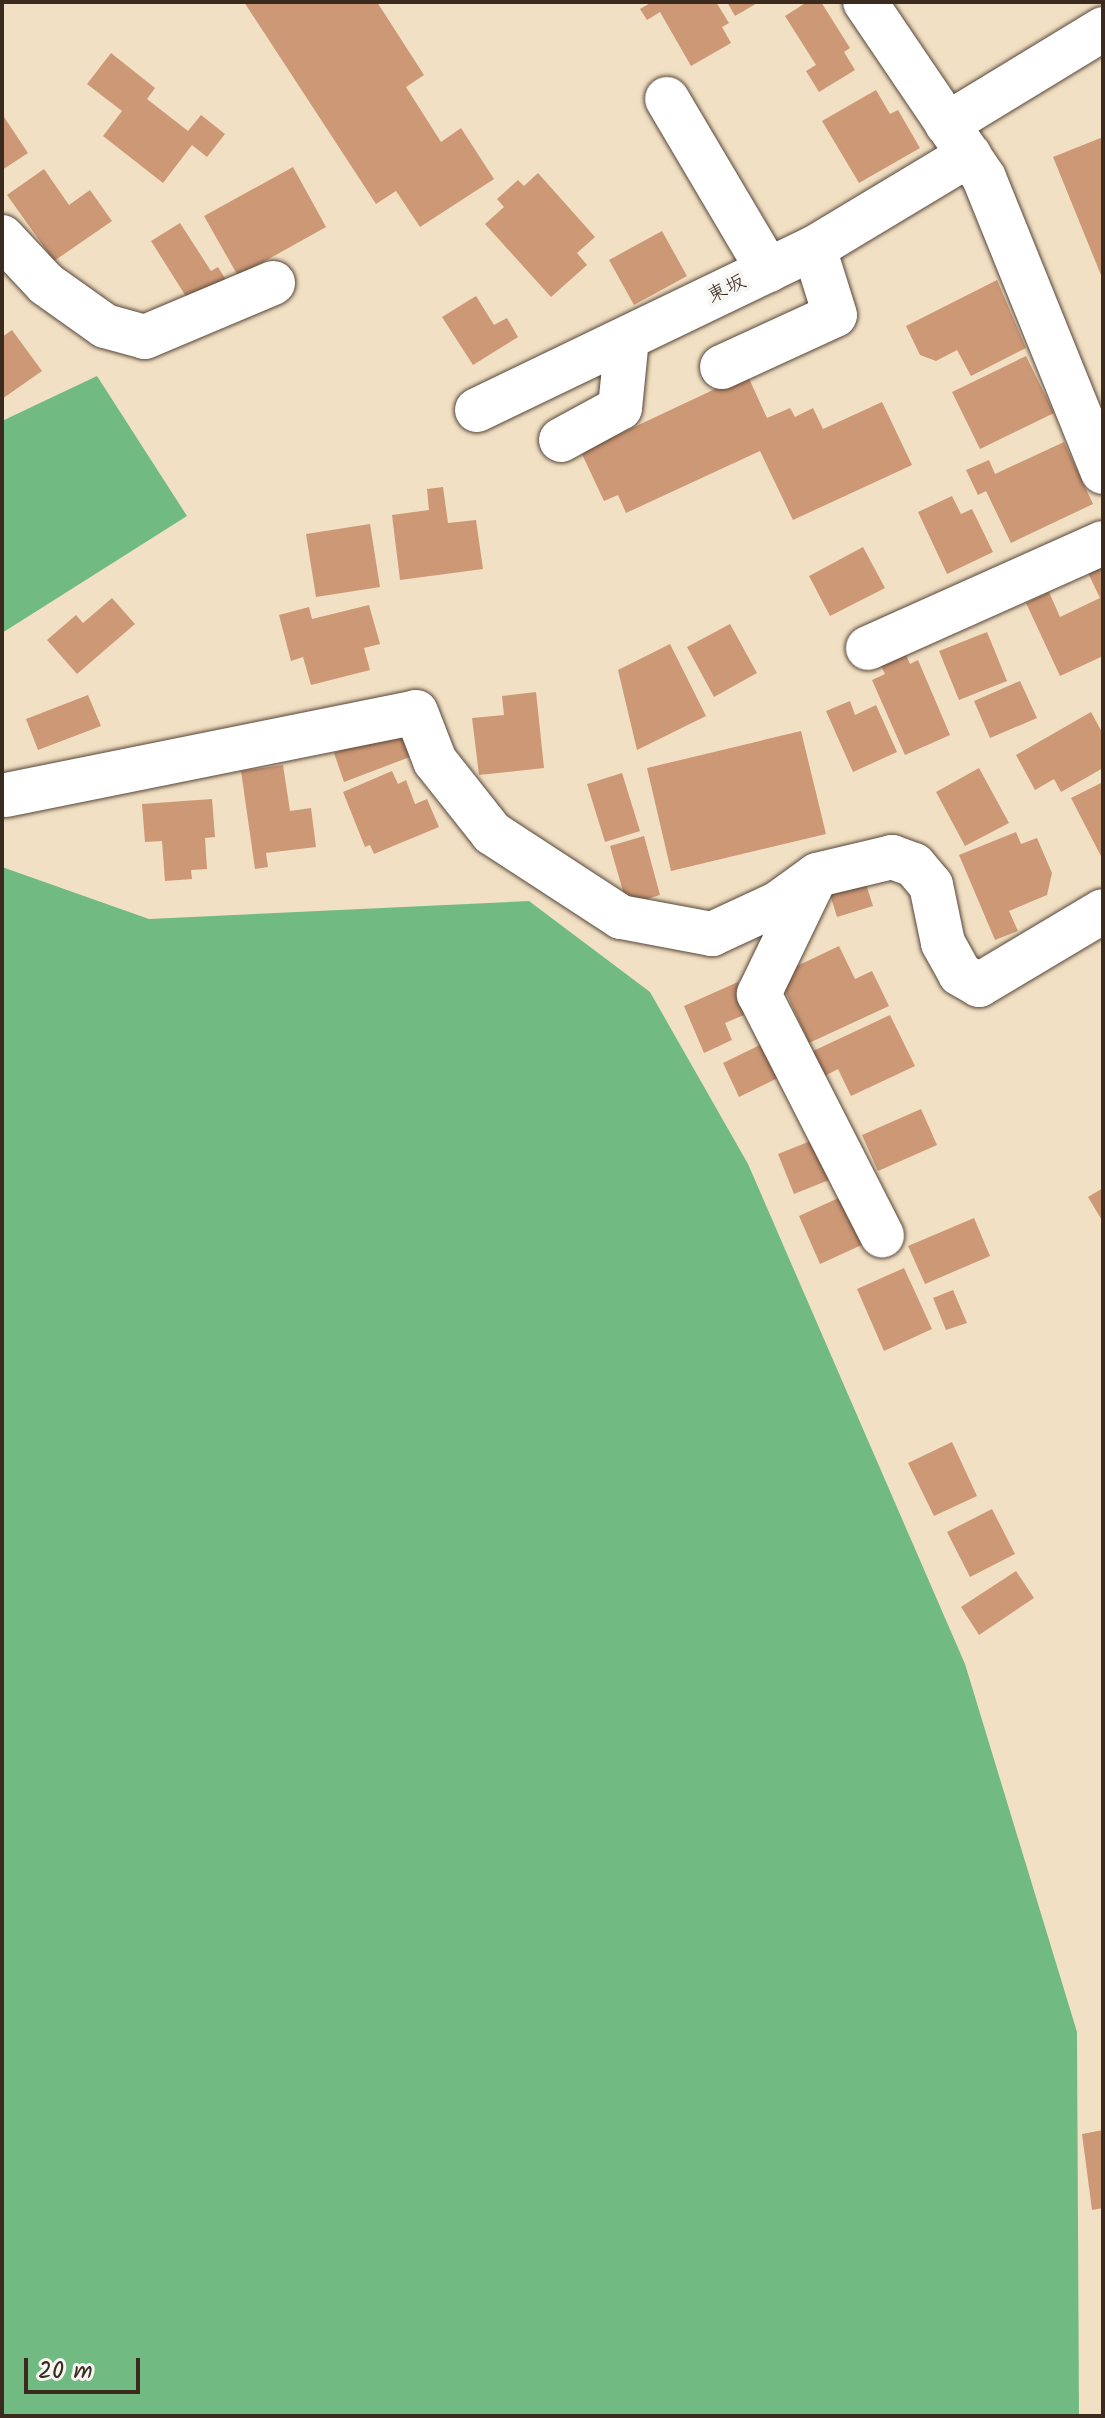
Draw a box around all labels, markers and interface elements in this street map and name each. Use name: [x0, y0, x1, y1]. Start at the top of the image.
street label: 東坂: [704, 270, 750, 310]
scale bar: [28, 2342, 144, 2392]
text: 20 m: [38, 2352, 93, 2391]

